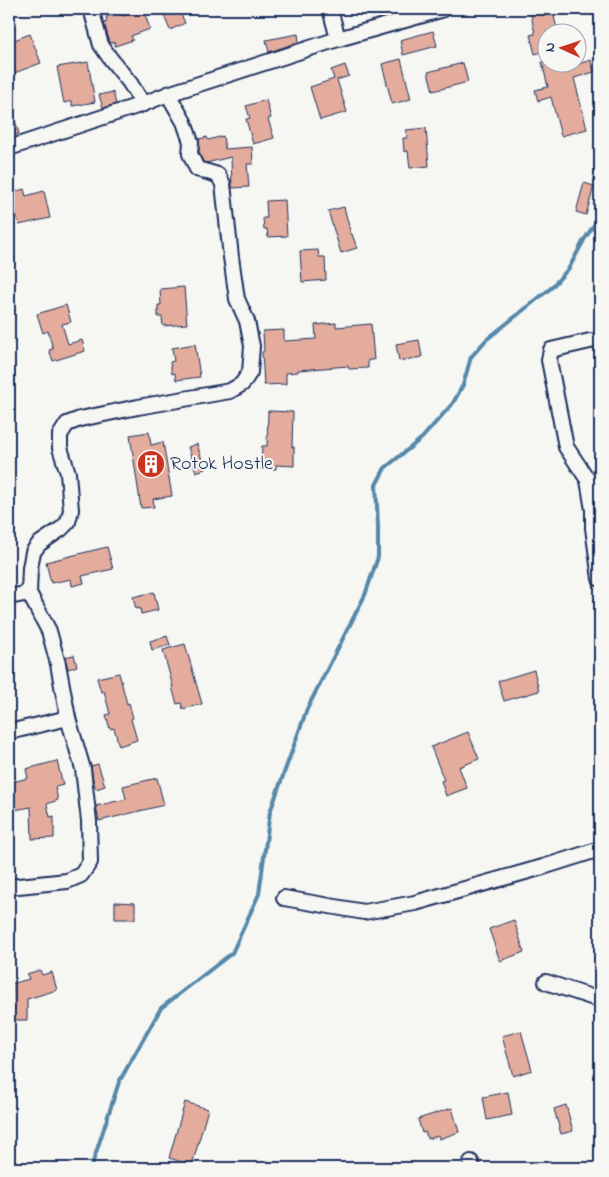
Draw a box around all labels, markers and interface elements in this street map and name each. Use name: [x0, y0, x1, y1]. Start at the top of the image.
north arrow: [536, 22, 586, 72]
text: N: [540, 42, 561, 53]
building icon: Rotok Hostle: [136, 449, 166, 479]
place label: Rotok Hostle: [170, 450, 273, 479]

